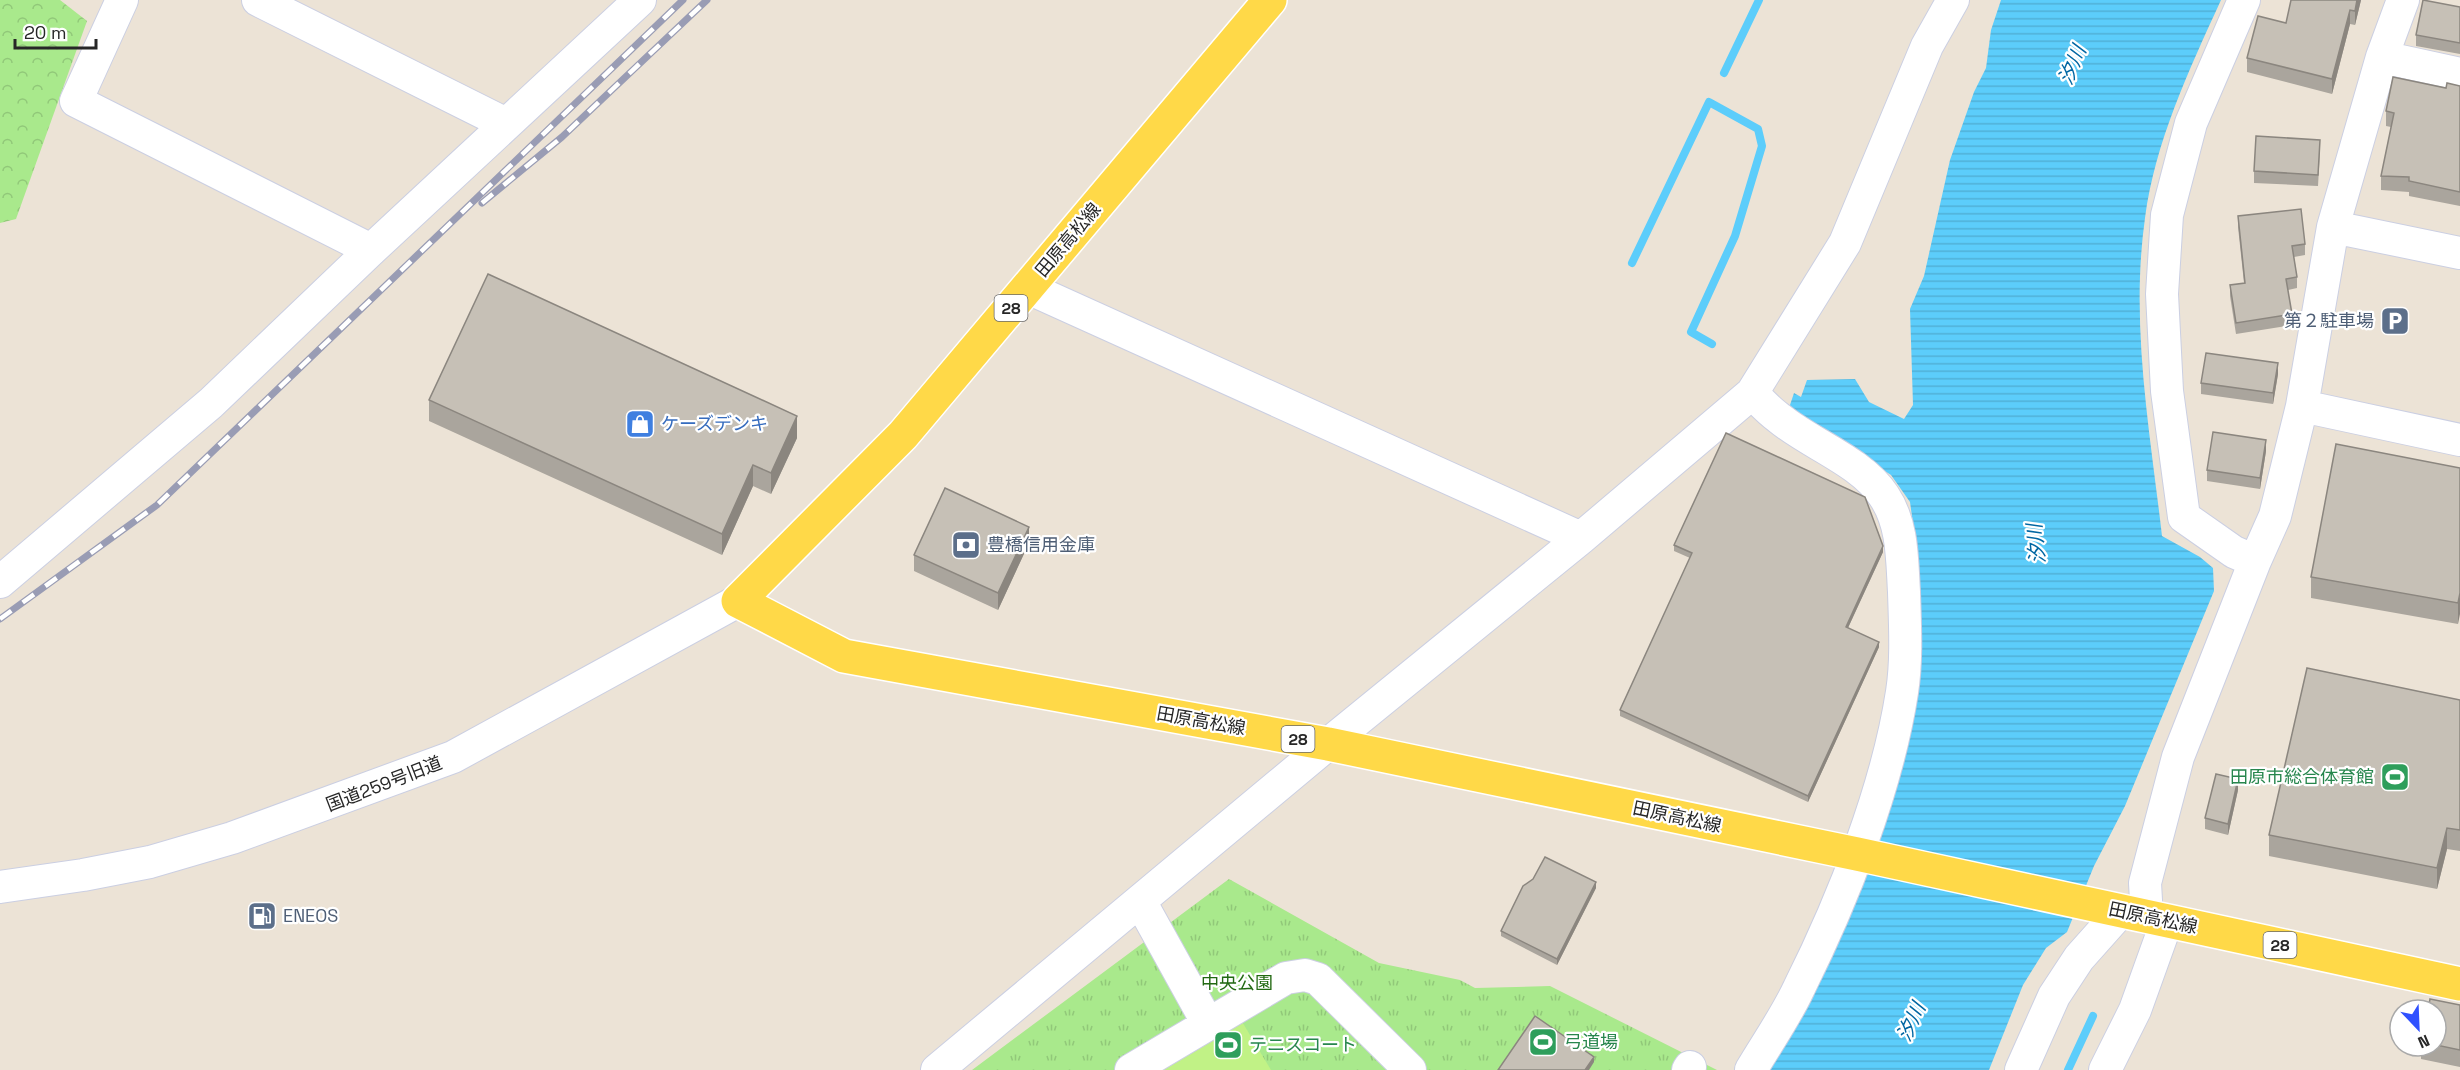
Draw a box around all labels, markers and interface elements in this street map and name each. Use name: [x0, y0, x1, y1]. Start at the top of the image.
scale bar: [15, 12, 96, 50]
text: 20 m: [24, 21, 67, 44]
water label: 汐川: [2052, 40, 2093, 88]
street label: 田原高松線: [1030, 198, 1105, 282]
road number: 28: [994, 295, 1028, 321]
parking icon: 第２駐車場: [2379, 305, 2411, 337]
place label: 第２駐車場: [2284, 309, 2374, 332]
shop icon: ケーズデンキ: [624, 408, 656, 440]
place label: ケーズデンキ: [661, 412, 768, 435]
water label: 汐川: [2021, 521, 2051, 565]
bank icon: 豊橋信用金庫: [950, 529, 982, 561]
place label: 豊橋信用金庫: [987, 533, 1095, 556]
street label: 田原高松線: [1155, 701, 1247, 740]
road number: 28: [1282, 726, 1314, 752]
street label: 国道259号旧道: [322, 751, 445, 816]
sports icon: 田原市総合体育館: [2379, 761, 2411, 793]
place label: 田原市総合体育館: [2230, 765, 2374, 788]
street label: 田原高松線: [1631, 796, 1724, 837]
street label: 田原高松線: [2107, 897, 2200, 938]
fuel station icon: ENEOS: [246, 900, 278, 932]
place label: ENEOS: [283, 904, 338, 927]
road number: 28: [2264, 932, 2296, 958]
park label: 中央公園: [1201, 971, 1273, 994]
water label: 汐川: [1891, 997, 1932, 1046]
north arrow: [2388, 998, 2448, 1058]
sports icon: 弓道場: [1527, 1026, 1559, 1058]
sports icon: テニスコート: [1212, 1029, 1244, 1061]
place label: 弓道場: [1564, 1030, 1618, 1053]
text: N: [2415, 1030, 2433, 1053]
place label: テニスコート: [1249, 1033, 1357, 1056]

